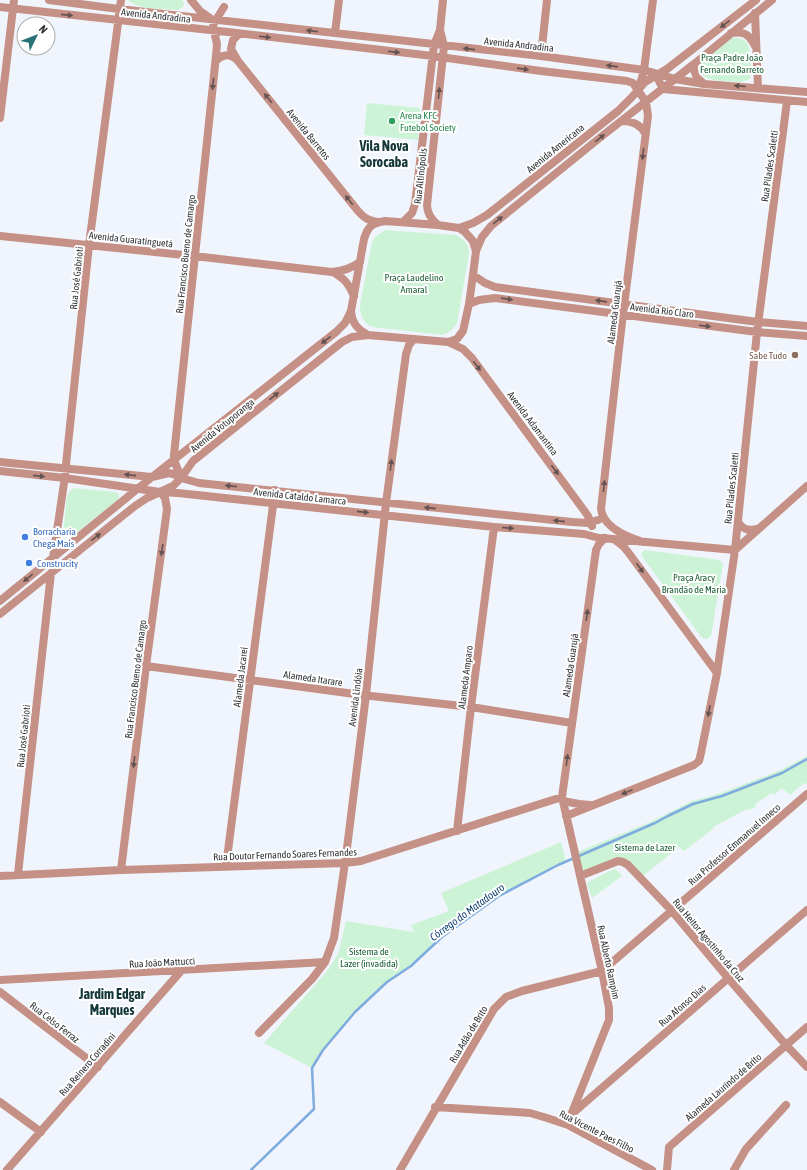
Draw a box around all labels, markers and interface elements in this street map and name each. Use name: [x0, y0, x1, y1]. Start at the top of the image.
street label: Avenida Andradina: [121, 6, 192, 25]
one-way arrow: [61, 12, 73, 18]
north arrow: [16, 16, 56, 56]
one-way arrow: [720, 20, 731, 28]
text: N: [37, 23, 50, 36]
one-way arrow: [306, 27, 318, 34]
one-way arrow: [259, 34, 271, 40]
street label: Avenida Andradina: [484, 35, 555, 54]
one-way arrow: [463, 46, 475, 52]
one-way arrow: [388, 49, 401, 55]
park label: Praça Padre João Fernando Barreto: [700, 52, 764, 75]
one-way arrow: [606, 63, 618, 69]
one-way arrow: [517, 66, 529, 72]
one-way arrow: [210, 78, 217, 90]
one-way arrow: [734, 83, 746, 90]
one-way arrow: [436, 87, 442, 99]
one-way arrow: [263, 93, 272, 104]
street label: Avenida Barretos: [285, 107, 333, 162]
place label: Arena KFC Futebol Society: [400, 110, 456, 133]
marker: Arena KFC Futebol Society: [387, 116, 397, 126]
street label: Avenida Americana: [524, 122, 587, 175]
street label: Rua Pilades Scaletti: [759, 130, 780, 203]
one-way arrow: [594, 134, 605, 143]
district label: Vila Nova Sorocaba: [358, 138, 409, 170]
street label: Rua Altinópolis: [412, 147, 429, 205]
one-way arrow: [640, 148, 646, 160]
street label: Rua Francisco Bueno de Camargo: [174, 194, 197, 314]
one-way arrow: [345, 194, 353, 205]
one-way arrow: [493, 216, 504, 224]
street label: Avenida Guaratinguetá: [88, 230, 174, 249]
street label: Rua José Gabrioti: [68, 246, 85, 310]
park label: Praça Laudelino Amaral: [384, 272, 444, 295]
street label: Alameda Guarujá: [605, 279, 624, 345]
one-way arrow: [501, 296, 513, 302]
one-way arrow: [595, 298, 608, 304]
street label: Avenida Rio Claro: [629, 301, 695, 320]
one-way arrow: [699, 322, 711, 329]
one-way arrow: [321, 336, 332, 344]
place label: Sabe Tudo: [749, 350, 787, 361]
marker: Sabe Tudo: [790, 350, 800, 360]
one-way arrow: [473, 360, 482, 371]
street label: Avenida Adamantina: [505, 389, 560, 458]
one-way arrow: [268, 392, 279, 401]
street label: Avenida Votuporanga: [188, 396, 257, 454]
street label: Rua Pilades Scaletti: [722, 452, 741, 524]
one-way arrow: [388, 459, 395, 471]
one-way arrow: [551, 465, 559, 475]
one-way arrow: [33, 472, 45, 479]
one-way arrow: [124, 472, 136, 478]
one-way arrow: [601, 479, 607, 492]
one-way arrow: [225, 483, 237, 489]
street label: Avenida Cataldo Lamarca: [253, 486, 347, 507]
one-way arrow: [424, 504, 436, 511]
one-way arrow: [357, 509, 369, 516]
one-way arrow: [553, 518, 565, 524]
one-way arrow: [502, 524, 514, 531]
place label: Borracharia Chega Mais: [33, 526, 76, 549]
marker: Borracharia Chega Mais: [20, 532, 30, 542]
one-way arrow: [91, 533, 102, 541]
one-way arrow: [159, 544, 165, 556]
marker: Construcity: [24, 558, 34, 568]
place label: Construcity: [37, 558, 78, 569]
one-way arrow: [635, 563, 643, 573]
park label: Praça Aracy Brandão de Maria: [662, 572, 727, 595]
one-way arrow: [22, 574, 33, 583]
one-way arrow: [584, 609, 590, 621]
street label: Rua Francisco Bueno de Camargo: [123, 619, 148, 739]
street label: Alameda Guarujá: [561, 632, 580, 698]
street label: Alameda Amparo: [456, 644, 475, 709]
street label: Alameda Jacareí: [231, 646, 250, 708]
street label: Avenida Lindóia: [346, 667, 365, 727]
street label: Alameda Itarare: [283, 669, 344, 688]
street label: Rua José Gabrioti: [15, 704, 32, 768]
one-way arrow: [706, 705, 712, 717]
one-way arrow: [564, 754, 570, 766]
one-way arrow: [131, 756, 137, 768]
one-way arrow: [621, 789, 632, 795]
street label: Rua Professor Emmanuel Inneco: [686, 801, 783, 887]
park label: Sistema de Lazer: [615, 842, 676, 853]
street label: Rua Doutor Fernando Soares Fernandes: [213, 846, 357, 863]
water label: Córrego do Matadouro: [427, 881, 507, 943]
street label: Rua Heitor Agostinho da Cruz: [671, 897, 747, 984]
street label: Rua Alberto Rampim: [595, 924, 622, 1000]
park label: Sistema de Lazer (invadida): [340, 946, 398, 969]
street label: Rua João Mattucci: [129, 955, 195, 970]
street label: Rua Afonso Dias: [657, 982, 708, 1029]
district label: Jardim Edgar Marques: [78, 986, 146, 1018]
street label: Rua Celso Ferraz: [28, 1000, 82, 1045]
street label: Rua Adão de Brito: [447, 1004, 490, 1065]
street label: Rua Reinero Corradini: [57, 1031, 118, 1098]
street label: Alameda Laurindo de Brito: [683, 1051, 764, 1123]
street label: Rua Vicente Paes Filho: [558, 1108, 636, 1155]

